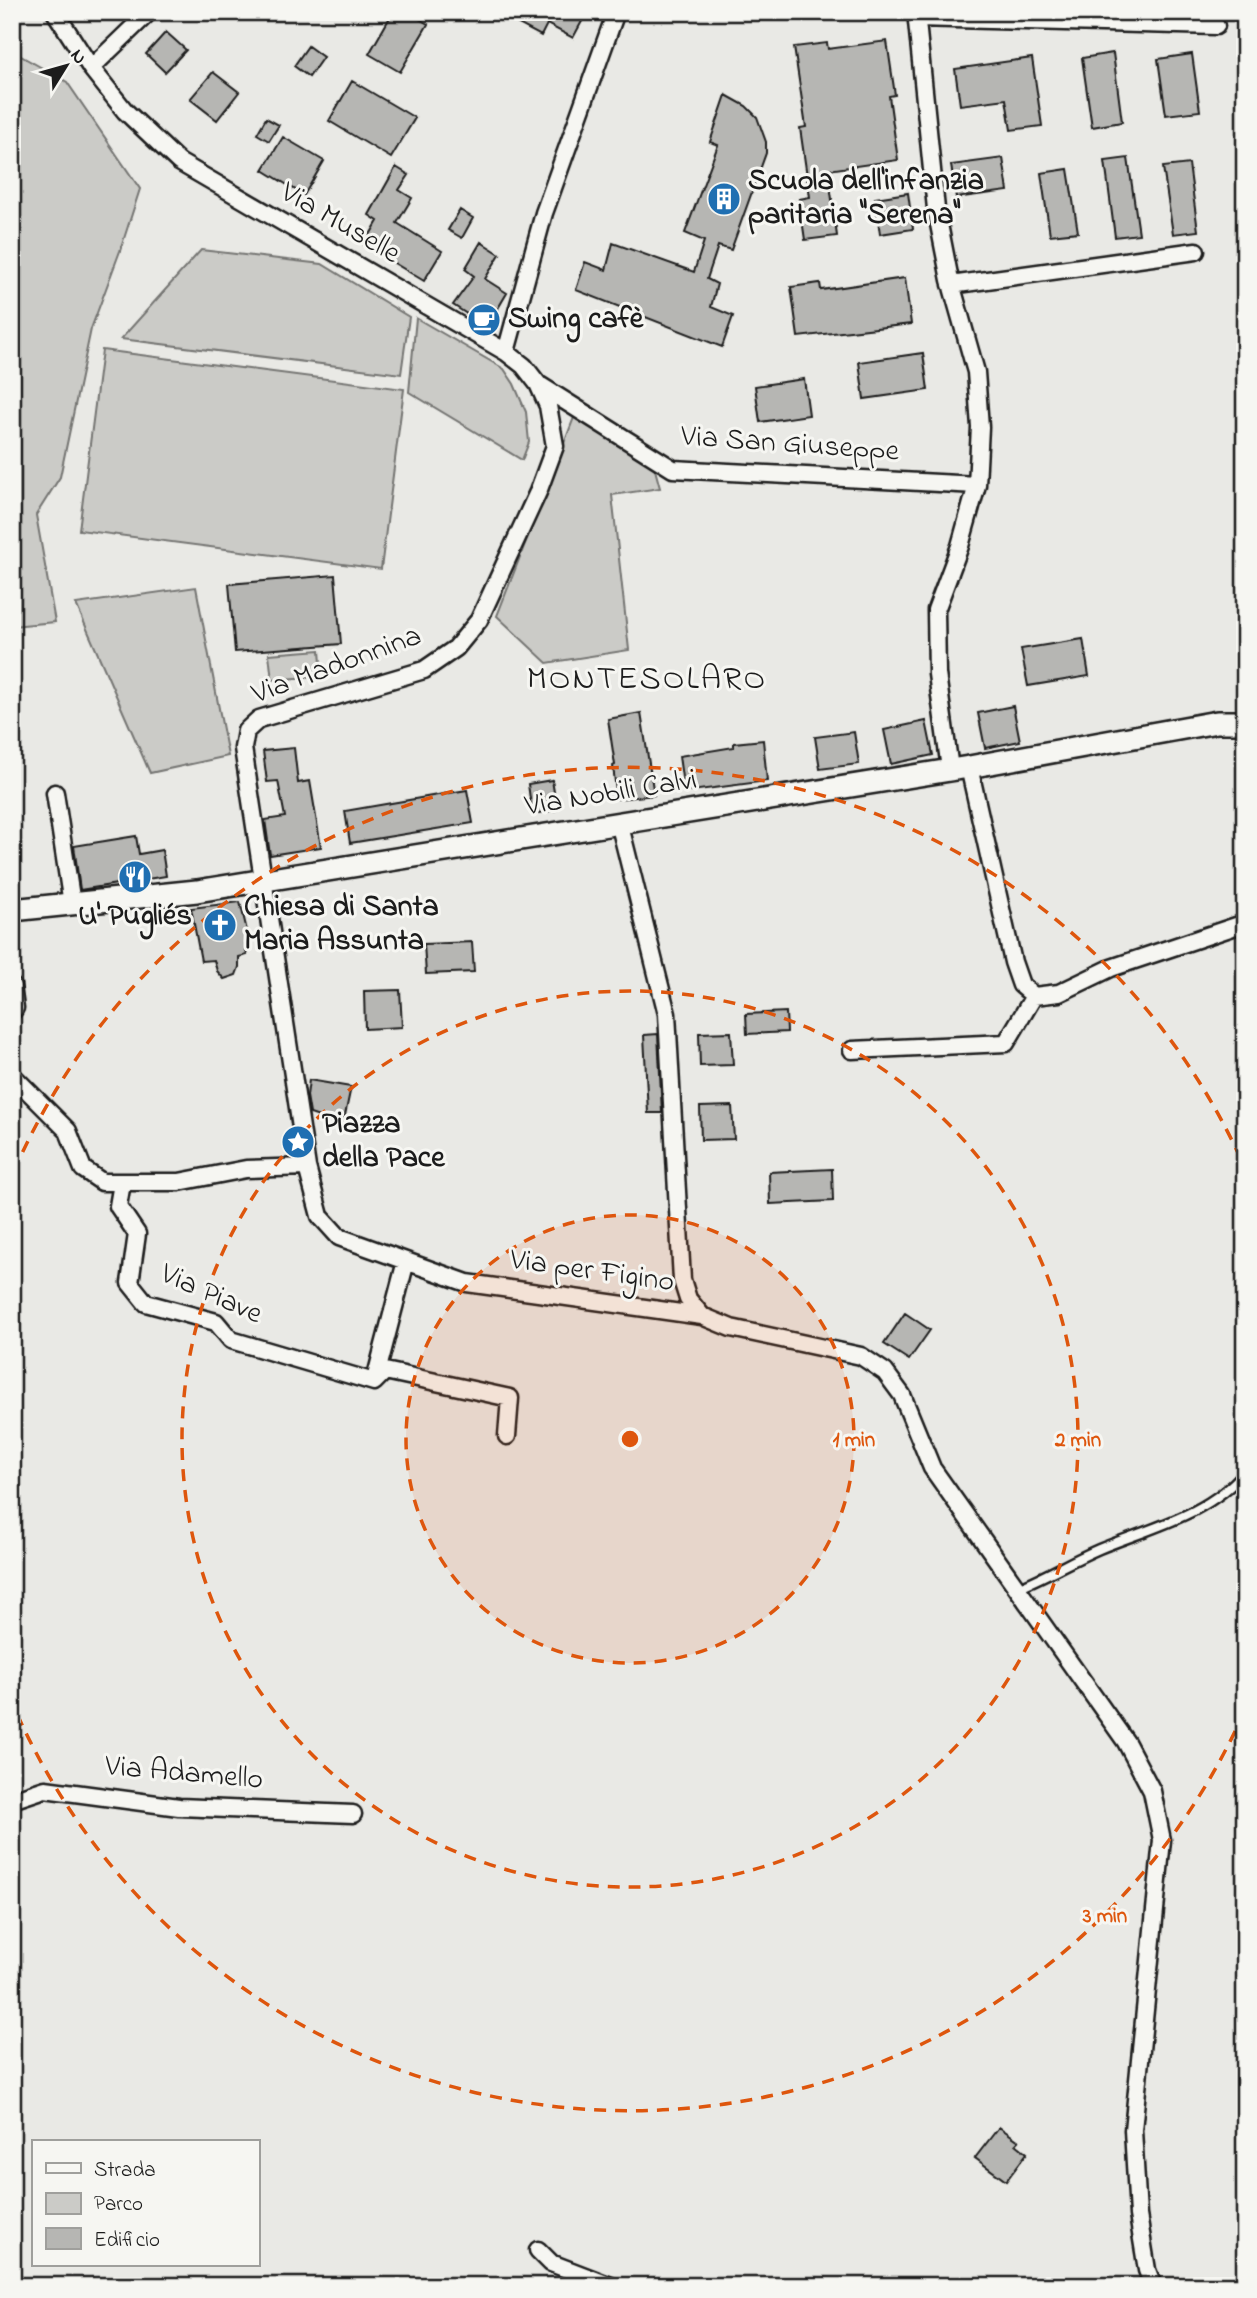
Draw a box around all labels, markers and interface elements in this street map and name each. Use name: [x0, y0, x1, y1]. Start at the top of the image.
north arrow: [32, 32, 102, 102]
text: N: [63, 44, 92, 71]
place label: Scuola dell'infanzia paritaria "Serena": [748, 160, 984, 238]
street label: Via Muselle: [271, 171, 409, 276]
building icon: Scuola dell'infanzia paritaria "Serena": [705, 180, 743, 218]
place label: Swing cafè: [508, 298, 645, 343]
cafe icon: Swing cafè: [465, 301, 503, 339]
street label: Via San Giuseppe: [678, 415, 901, 475]
street label: Via Madonnina: [245, 615, 428, 717]
district label: MONTESOLARO: [527, 656, 767, 704]
street label: Via Nobili Calvi: [521, 759, 700, 829]
restaurant icon: U' Pugliés: [116, 858, 154, 896]
place label: Chiesa di Santa Maria Assunta: [244, 886, 439, 964]
place label: U' Pugliés: [78, 895, 192, 940]
church icon: Chiesa di Santa Maria Assunta: [201, 906, 239, 944]
place label: Piazza della Pace: [322, 1103, 446, 1181]
place icon: Piazza della Pace: [279, 1123, 317, 1161]
street label: Via per Figino: [506, 1239, 677, 1305]
street label: Via Piave: [152, 1253, 270, 1337]
text: 1 min: [833, 1426, 875, 1456]
text: 2 min: [1054, 1426, 1101, 1456]
centre of rings: [618, 1427, 642, 1451]
street label: Via Adamello: [102, 1745, 265, 1803]
text: 3 min: [1082, 1902, 1127, 1932]
legend: [32, 2140, 259, 2266]
text: Strada: [94, 2156, 156, 2186]
text: Parco: [94, 2190, 143, 2220]
text: Edificio: [94, 2226, 160, 2256]

